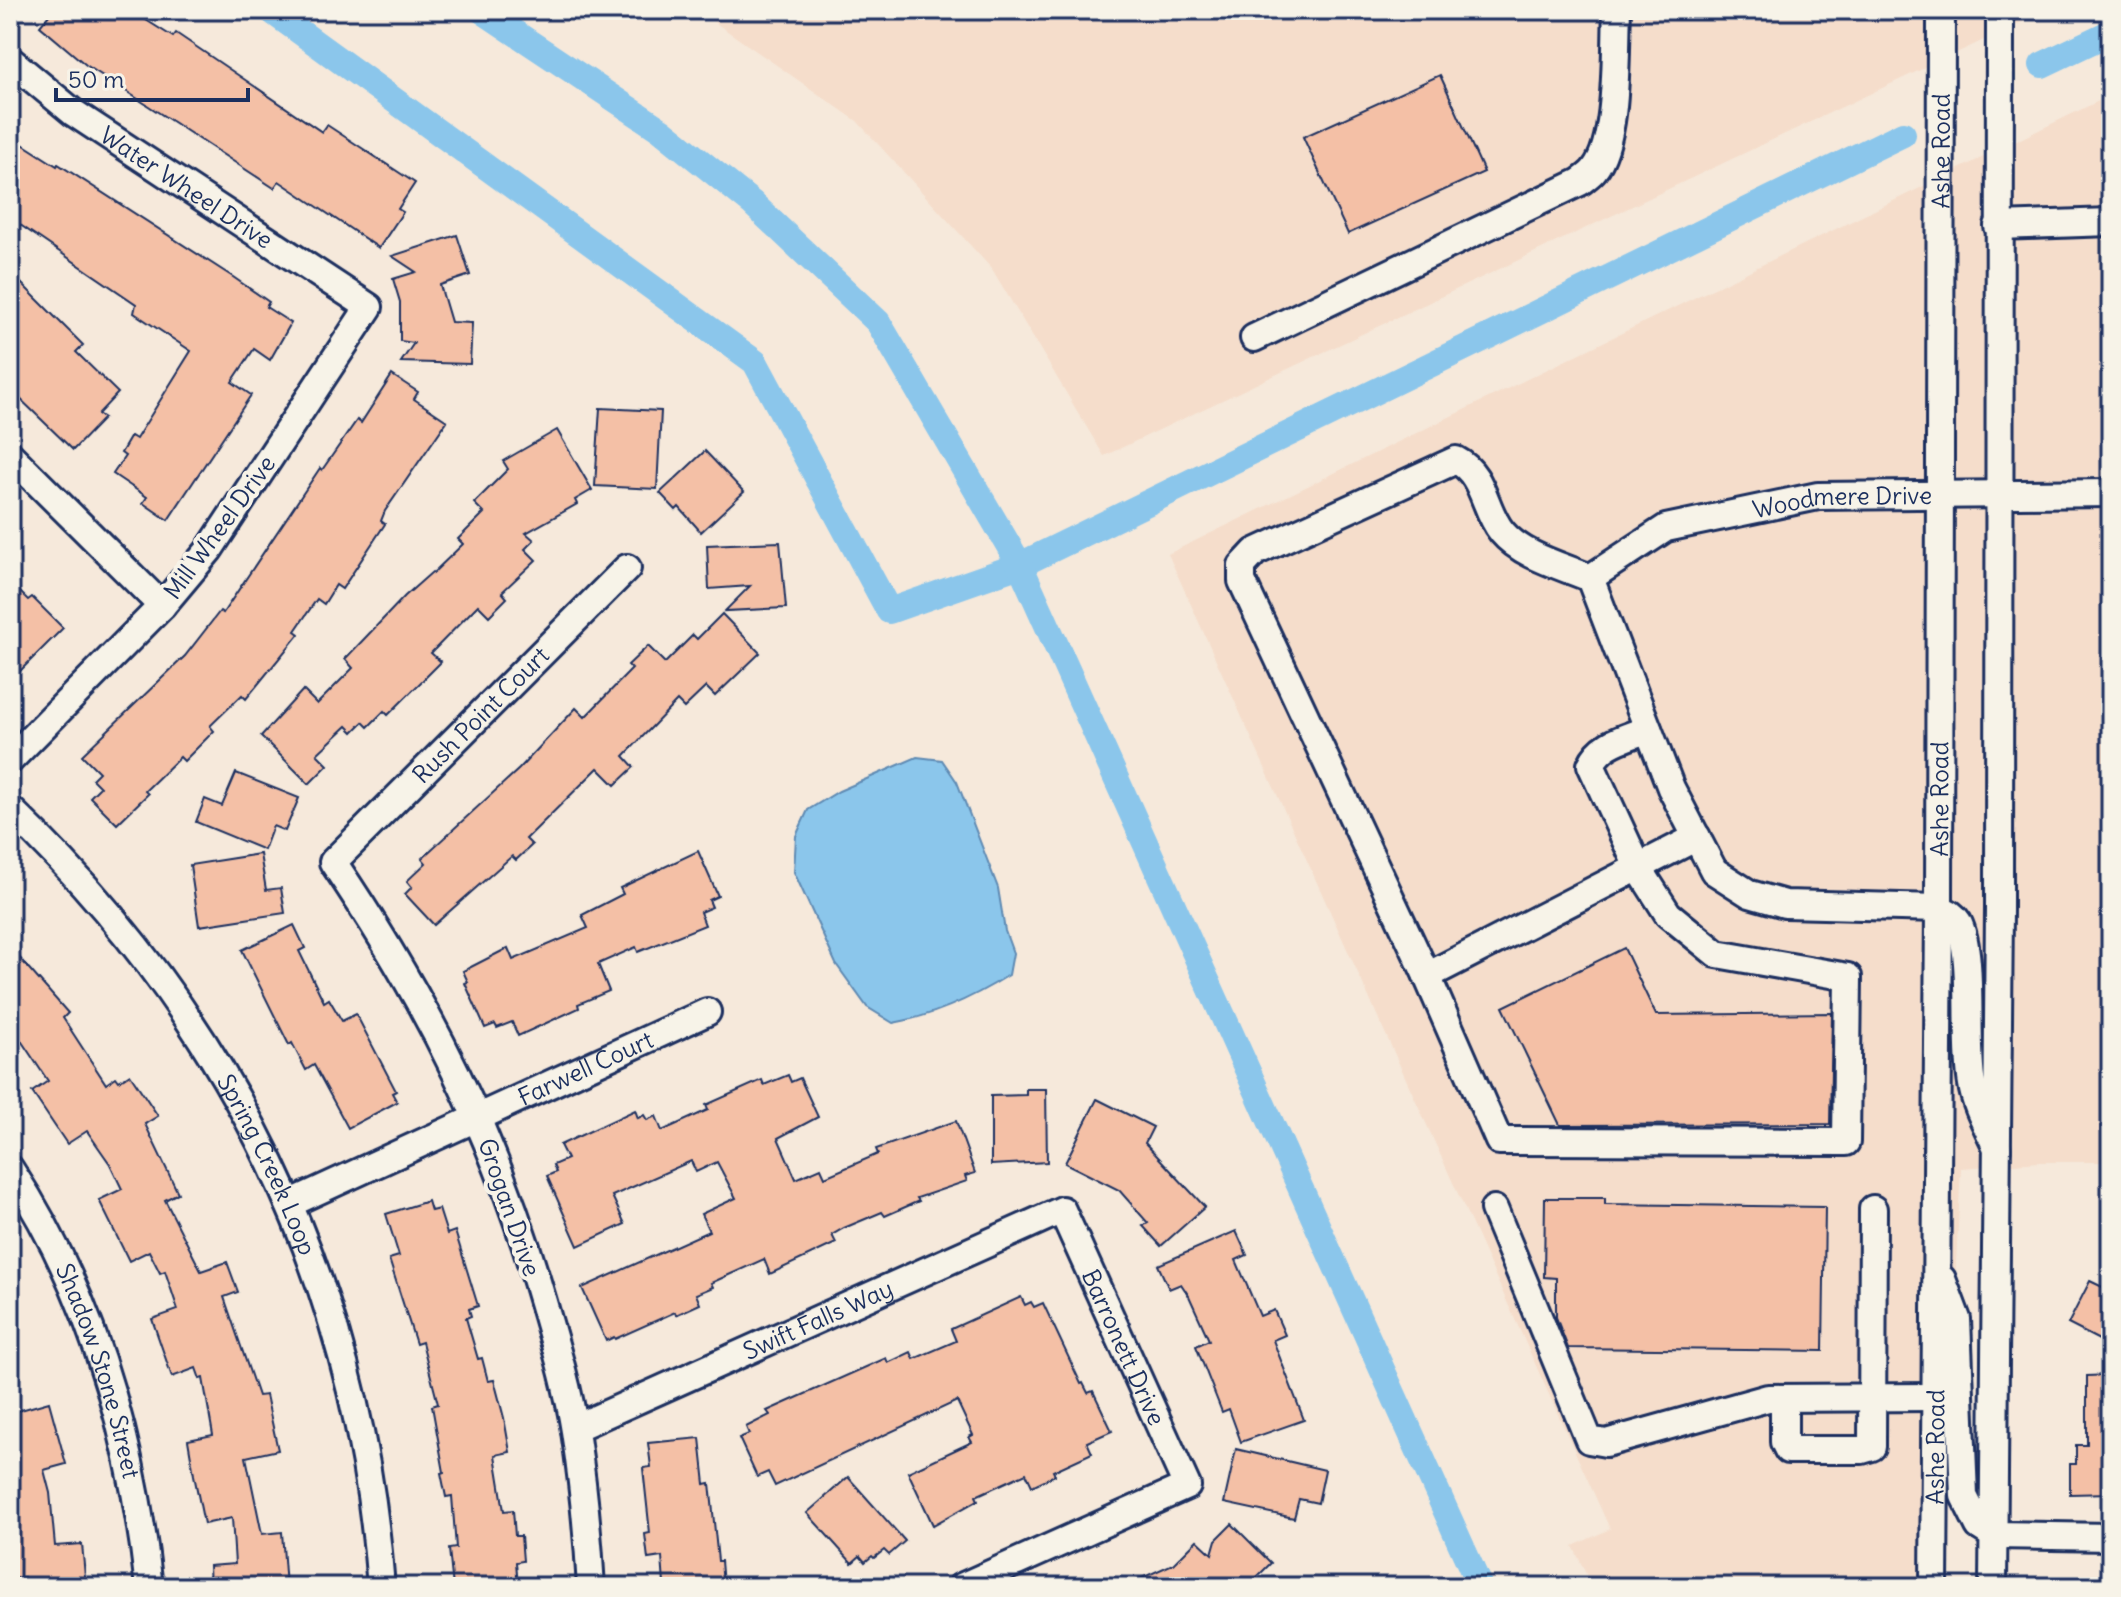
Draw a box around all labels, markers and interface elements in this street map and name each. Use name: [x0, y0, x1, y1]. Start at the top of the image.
scale bar: [56, 52, 248, 102]
text: 50 m: [68, 64, 124, 94]
street label: Ashe Road: [1926, 93, 1956, 209]
street label: Water Wheel Drive: [95, 120, 279, 255]
street label: Mill Wheel Drive: [157, 449, 281, 605]
street label: Woodmere Drive: [1750, 480, 1932, 524]
street label: Rush Point Court: [406, 640, 555, 789]
street label: Ashe Road: [1924, 741, 1954, 857]
street label: Farwell Court: [513, 1024, 658, 1112]
street label: Spring Creek Loop: [211, 1069, 323, 1259]
street label: Grogan Drive: [472, 1134, 548, 1280]
street label: Shadow Stone Street: [50, 1259, 147, 1481]
street label: Barronett Drive: [1076, 1264, 1172, 1430]
street label: Swift Falls Way: [738, 1273, 897, 1366]
street label: Ashe Road: [1920, 1389, 1950, 1505]

